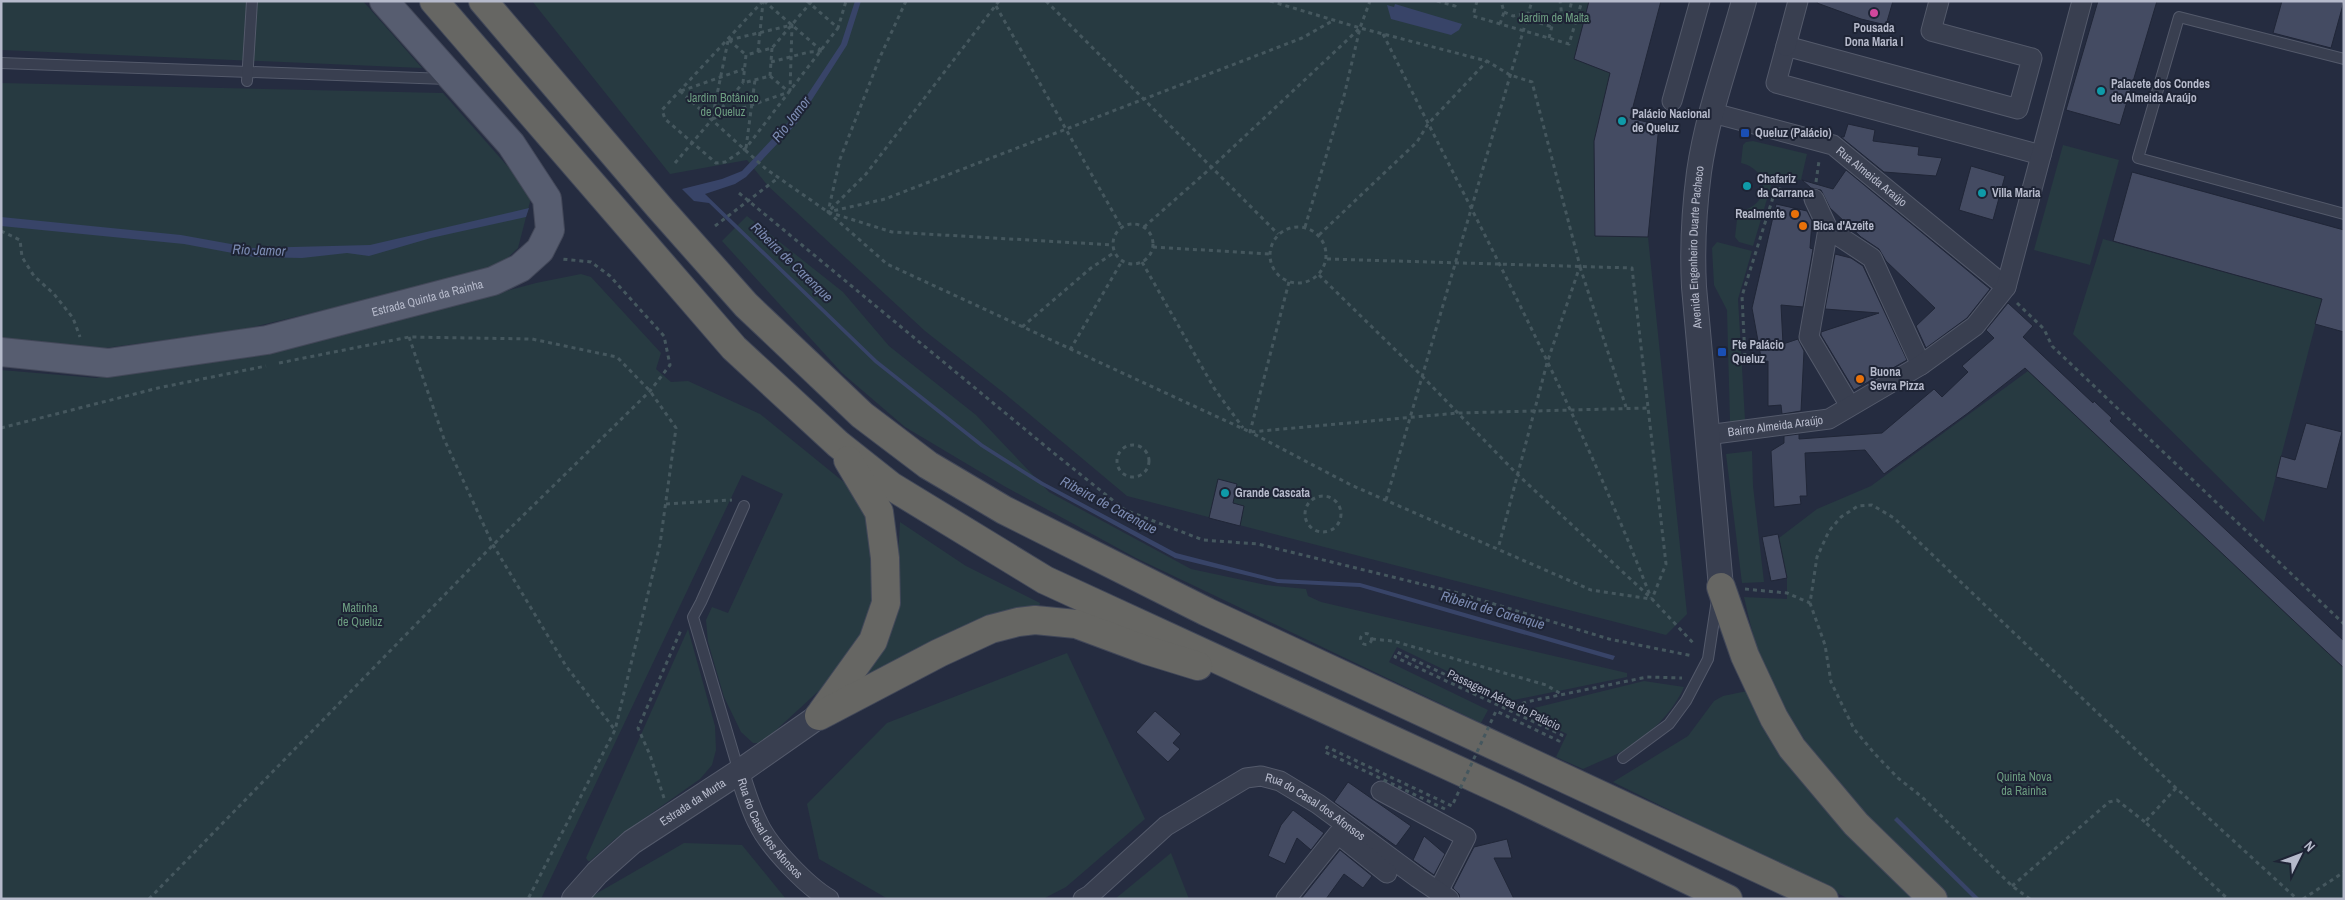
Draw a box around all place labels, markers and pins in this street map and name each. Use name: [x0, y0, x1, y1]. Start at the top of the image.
marker: Pousada Dona Maria I: [1868, 7, 1880, 19]
place label: Pousada Dona Maria I: [1845, 20, 1904, 50]
place label: Palacete dos Condes de Almeida Araújo: [2111, 76, 2211, 106]
marker: Palacete dos Condes de Almeida Araújo: [2095, 85, 2107, 97]
place label: Palácio Nacional de Queluz: [1632, 106, 1710, 136]
marker: Palácio Nacional de Queluz: [1616, 115, 1628, 127]
place label: Queluz (Palácio): [1755, 125, 1832, 141]
marker: Queluz (Palácio): [1739, 127, 1751, 139]
place label: Chafariz da Carranca: [1757, 171, 1814, 201]
marker: Chafariz da Carranca: [1741, 180, 1753, 192]
place label: Villa Maria: [1992, 185, 2041, 201]
marker: Villa Maria: [1976, 187, 1988, 199]
place label: Realmente: [1735, 206, 1786, 222]
marker: Realmente: [1789, 208, 1801, 220]
place label: Bica d'Azeite: [1813, 218, 1874, 234]
marker: Bica d'Azeite: [1797, 220, 1809, 232]
place label: Fte Palácio Queluz: [1732, 337, 1784, 367]
marker: Fte Palácio Queluz: [1716, 346, 1728, 358]
place label: Buona Sevra Pizza: [1870, 364, 1925, 394]
marker: Buona Sevra Pizza: [1854, 373, 1866, 385]
place label: Grande Cascata: [1235, 485, 1310, 501]
marker: Grande Cascata: [1219, 487, 1231, 499]

